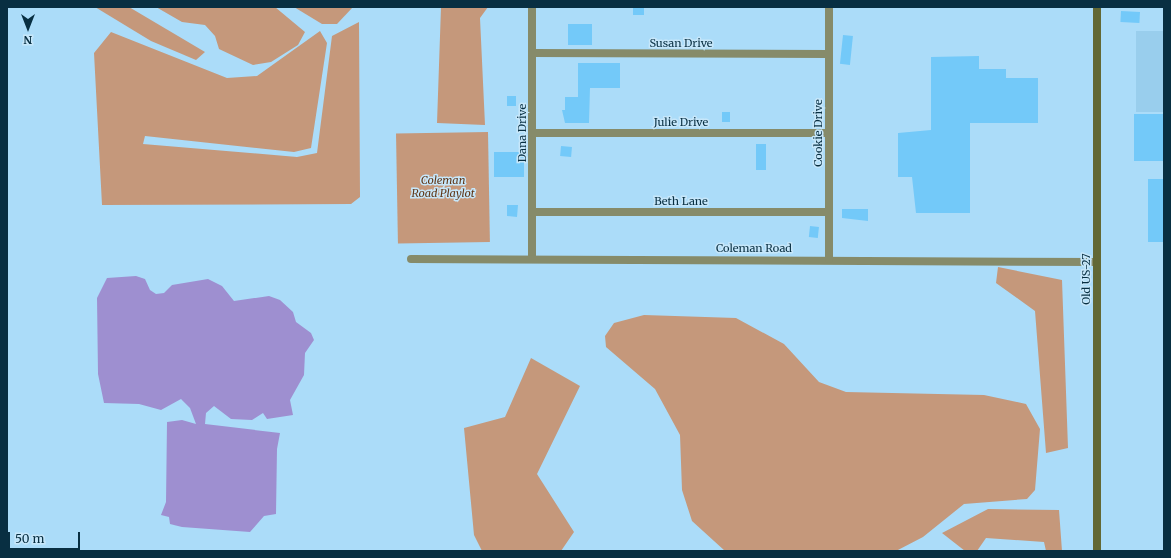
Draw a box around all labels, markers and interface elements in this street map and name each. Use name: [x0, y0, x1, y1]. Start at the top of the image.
north arrow: [8, 8, 48, 48]
text: N: [24, 33, 32, 47]
street label: Susan Drive: [649, 36, 713, 50]
street label: Cookie Drive: [811, 99, 825, 167]
street label: Dana Drive: [515, 104, 529, 162]
street label: Julie Drive: [654, 115, 708, 129]
park label: Coleman Road Playlot: [411, 174, 475, 200]
street label: Beth Lane: [654, 194, 708, 208]
street label: Coleman Road: [716, 241, 792, 255]
street label: Old US-27: [1079, 253, 1093, 305]
scale bar: [10, 524, 82, 550]
text: 50 m: [15, 531, 44, 546]

